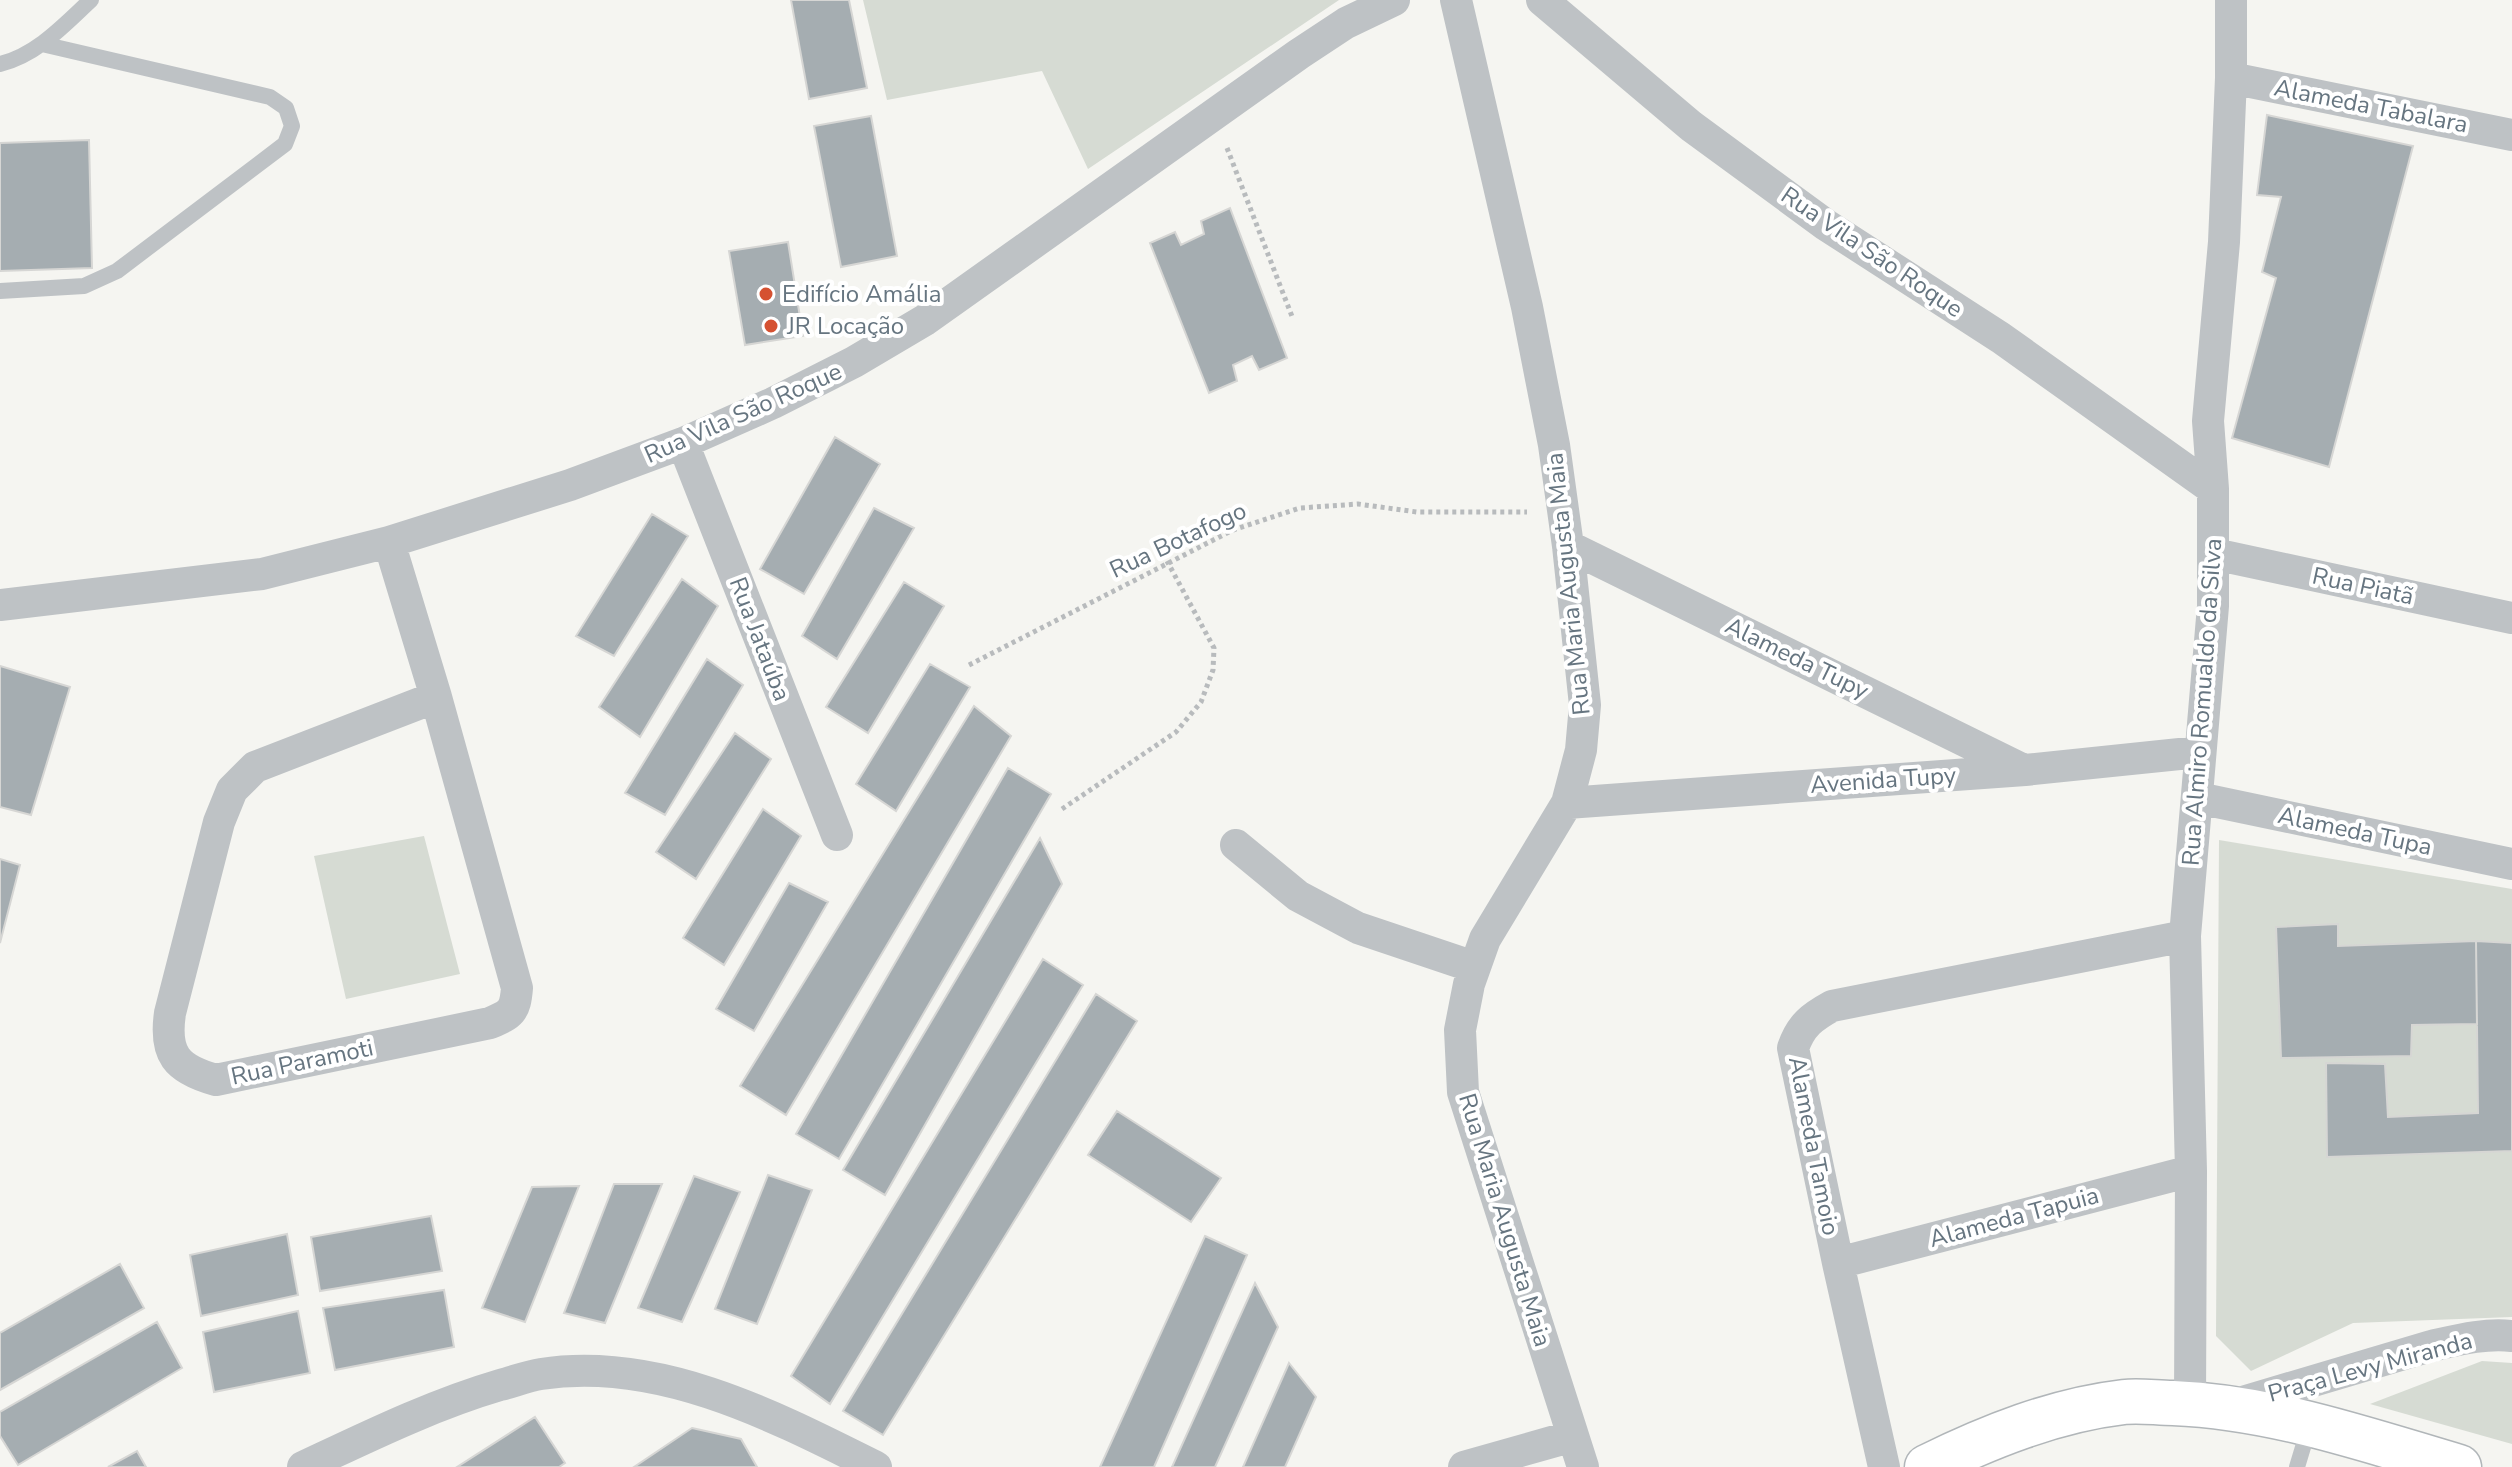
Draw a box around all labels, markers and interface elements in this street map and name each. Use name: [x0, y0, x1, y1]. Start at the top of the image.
street label: Alameda Tabalara: [2271, 72, 2471, 140]
street label: Rua Vila São Roque: [1775, 179, 1969, 325]
place label: Edifício Amália: [782, 278, 941, 310]
marker: Edifício Amália: [757, 285, 775, 303]
place label: JR Locação: [786, 310, 904, 342]
marker: JR Locação: [762, 317, 780, 335]
street label: Rua Vila São Roque: [639, 355, 847, 471]
street label: Rua Maria Augusta Maia: [1538, 451, 1598, 717]
street label: Rua Botafogo: [1104, 494, 1252, 586]
street label: Rua Almiro Romualdo da Silva: [2175, 537, 2229, 867]
street label: Rua Piatã: [2309, 560, 2417, 612]
street label: Rua Jataúba: [722, 572, 798, 706]
street label: Alameda Tupy: [1720, 609, 1875, 707]
street label: Avenida Tupy: [1809, 759, 1958, 801]
street label: Alameda Tupa: [2275, 799, 2435, 863]
street label: Rua Paramoti: [228, 1031, 376, 1093]
street label: Alameda Tamoio: [1781, 1054, 1847, 1238]
street label: Rua Maria Augusta Maia: [1451, 1089, 1559, 1351]
street label: Alameda Tapuia: [1926, 1179, 2102, 1255]
street label: Praça Levy Miranda: [2264, 1324, 2476, 1410]

